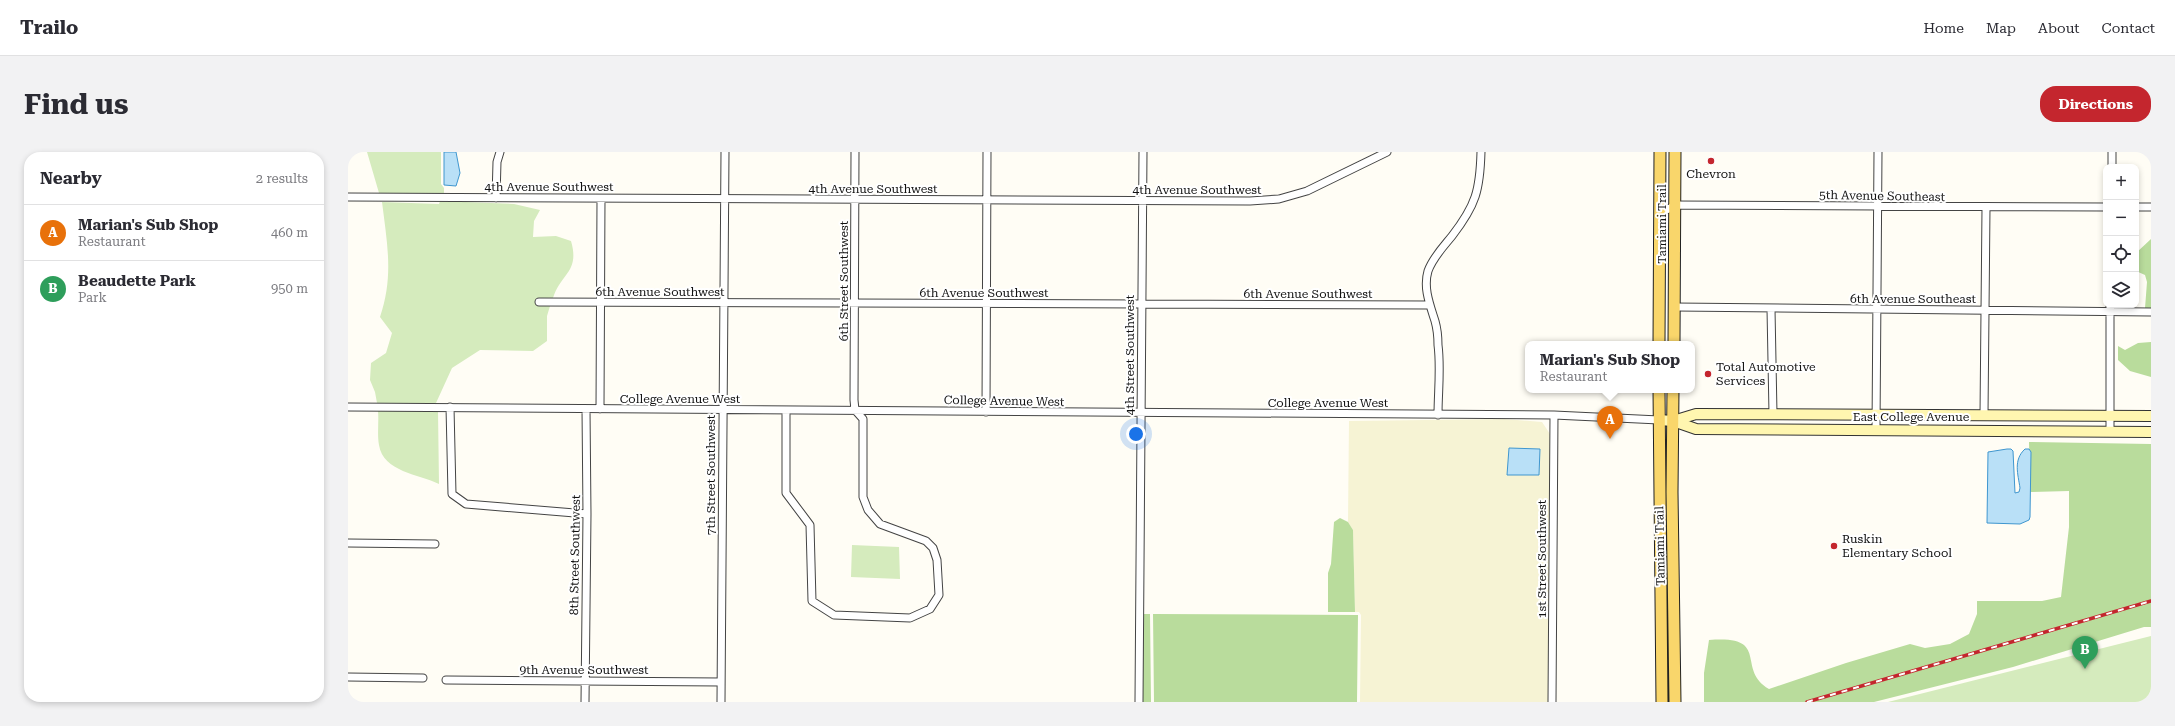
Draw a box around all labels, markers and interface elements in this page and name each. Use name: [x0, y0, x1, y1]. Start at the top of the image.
text: Trailo: [20, 16, 78, 39]
text: Home: [1923, 20, 1964, 36]
text: Map: [1986, 20, 2016, 36]
text: About: [2038, 20, 2080, 36]
text: Contact: [2102, 20, 2155, 36]
button: Directions: [2040, 86, 2151, 122]
text: Find us: [24, 88, 128, 121]
marker: Chevron: [1706, 156, 1716, 166]
map controls: [2103, 164, 2139, 308]
button: +: [2103, 164, 2139, 200]
place label: Chevron: [1686, 167, 1736, 181]
text: Nearby: [40, 168, 102, 188]
text: 2 results: [256, 171, 308, 186]
street label: 4th Avenue Southwest: [484, 180, 614, 194]
street label: 4th Avenue Southwest: [808, 182, 938, 196]
street label: 4th Avenue Southwest: [1132, 183, 1262, 197]
street label: Tamiami Trail: [1655, 184, 1669, 264]
street label: 5th Avenue Southeast: [1819, 188, 1946, 204]
button: −: [2103, 200, 2139, 236]
text: Marian's Sub Shop: [78, 216, 218, 234]
street label: 6th Street Southwest: [837, 220, 851, 341]
text: A: [48, 225, 58, 240]
text: 460 m: [271, 225, 308, 240]
text: Restaurant: [78, 234, 146, 249]
button: locate: [2103, 236, 2139, 272]
text: Beaudette Park: [78, 272, 196, 290]
button: layers: [2103, 272, 2139, 308]
text: B: [48, 281, 58, 296]
text: 950 m: [271, 281, 308, 296]
street label: 6th Avenue Southwest: [595, 285, 725, 299]
street label: 6th Avenue Southwest: [919, 286, 1049, 300]
street label: 6th Avenue Southwest: [1243, 287, 1373, 301]
text: Park: [78, 290, 107, 305]
street label: 6th Avenue Southeast: [1850, 292, 1977, 306]
street label: 4th Street Southwest: [1123, 294, 1137, 415]
popup: [1525, 341, 1695, 393]
text: Marian's Sub Shop: [1540, 351, 1680, 369]
place label: Total Automotive Services: [1716, 360, 1816, 388]
text: Restaurant: [1540, 369, 1607, 384]
marker: Total Automotive Services: [1703, 369, 1713, 379]
street label: College Avenue West: [620, 392, 741, 406]
street label: College Avenue West: [944, 393, 1065, 409]
street label: College Avenue West: [1268, 396, 1389, 410]
pin: A: [1597, 406, 1623, 439]
street label: East College Avenue: [1853, 410, 1970, 424]
street label: 7th Street Southwest: [704, 414, 718, 535]
your location: [1126, 424, 1146, 444]
street label: 8th Street Southwest: [567, 494, 583, 615]
street label: 1st Street Southwest: [1535, 499, 1549, 618]
street label: Tamiami Trail: [1652, 506, 1668, 586]
place label: Ruskin Elementary School: [1842, 532, 1952, 560]
marker: Ruskin Elementary School: [1829, 541, 1839, 551]
pin: B: [2072, 636, 2098, 669]
street label: 9th Avenue Southwest: [519, 663, 649, 677]

